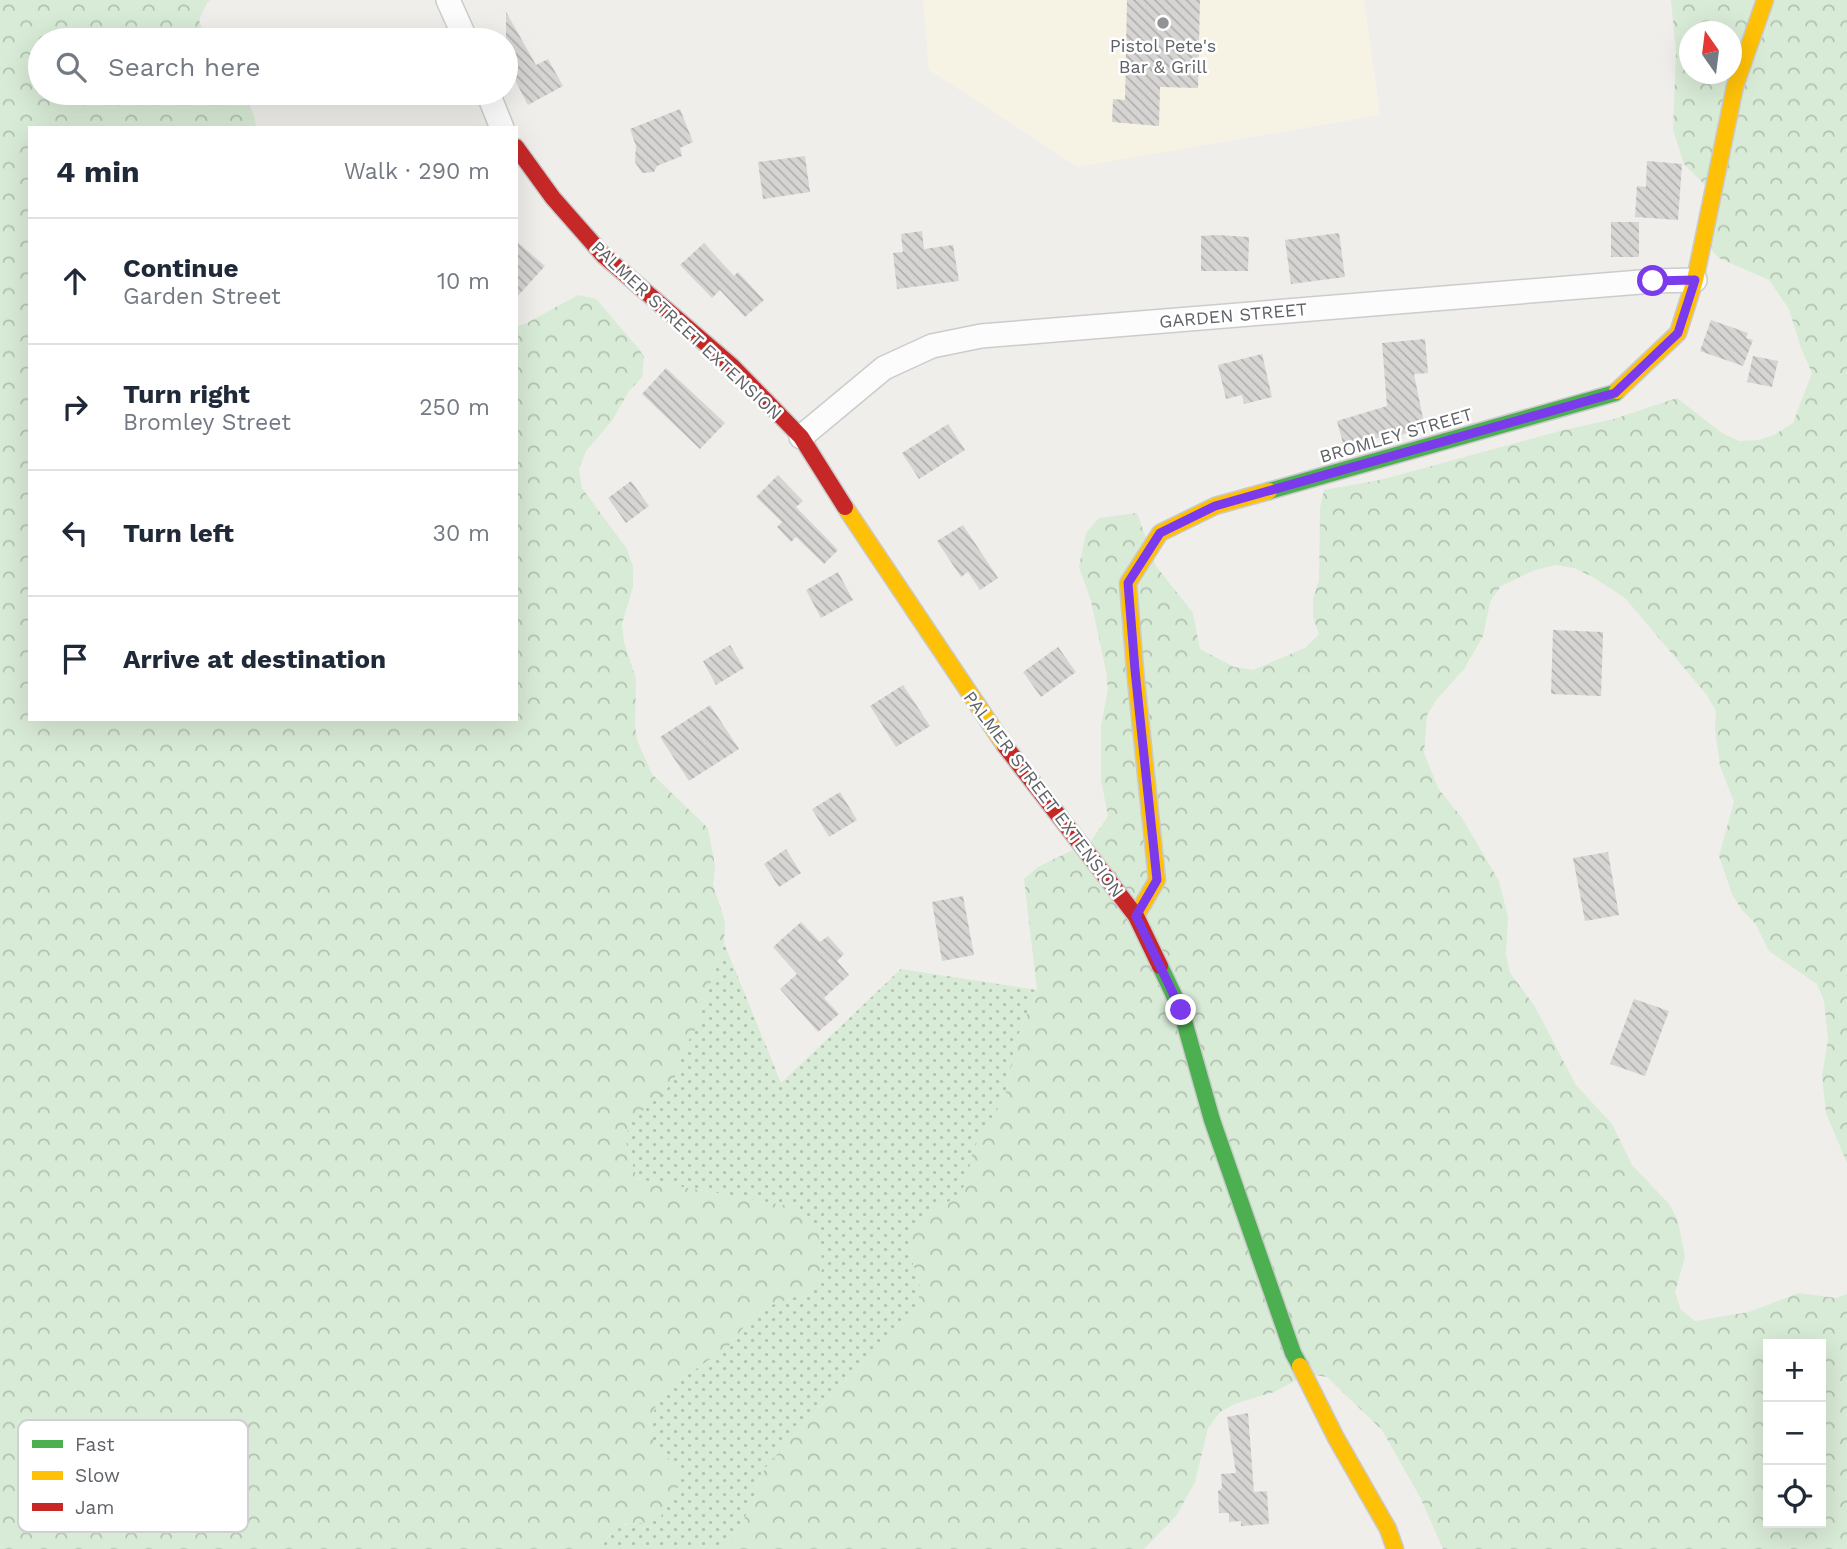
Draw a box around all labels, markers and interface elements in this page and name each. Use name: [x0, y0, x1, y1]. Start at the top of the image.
marker: Pistol Pete's Bar & Grill: [1155, 15, 1171, 31]
north arrow: [1679, 21, 1742, 84]
search box: [28, 28, 518, 105]
place label: Pistol Pete's Bar & Grill: [1110, 35, 1216, 77]
icon: search: [52, 48, 90, 86]
text: Search here: [108, 52, 260, 82]
text: 4 min: [56, 154, 140, 189]
text: Walk · 290 m: [344, 158, 490, 185]
street label: PALMER STREET EXTENSION: [588, 236, 786, 424]
text: Continue: [123, 253, 239, 283]
icon: ahead: [56, 262, 94, 300]
route start: [1637, 265, 1668, 296]
text: 10 m: [437, 268, 490, 295]
text: Garden Street: [123, 283, 281, 310]
street label: GARDEN STREET: [1158, 298, 1308, 332]
text: Turn right: [123, 379, 250, 409]
icon: right: [56, 388, 94, 426]
text: 250 m: [419, 394, 490, 421]
street label: BROMLEY STREET: [1317, 403, 1475, 467]
text: Bromley Street: [123, 409, 291, 436]
icon: left: [56, 514, 94, 552]
text: Turn left: [123, 518, 234, 548]
text: 30 m: [433, 520, 490, 547]
icon: arrive: [56, 640, 94, 678]
text: Arrive at destination: [123, 644, 386, 674]
street label: PALMER STREET EXTENSION: [960, 687, 1128, 901]
route end: [1165, 994, 1196, 1025]
map controls: [1763, 1339, 1826, 1528]
button: +: [1763, 1339, 1826, 1402]
button: −: [1763, 1402, 1826, 1465]
legend: [18, 1420, 248, 1532]
text: Fast: [75, 1433, 114, 1456]
text: Slow: [75, 1464, 120, 1487]
button: locate: [1763, 1465, 1826, 1528]
text: Jam: [75, 1496, 114, 1519]

